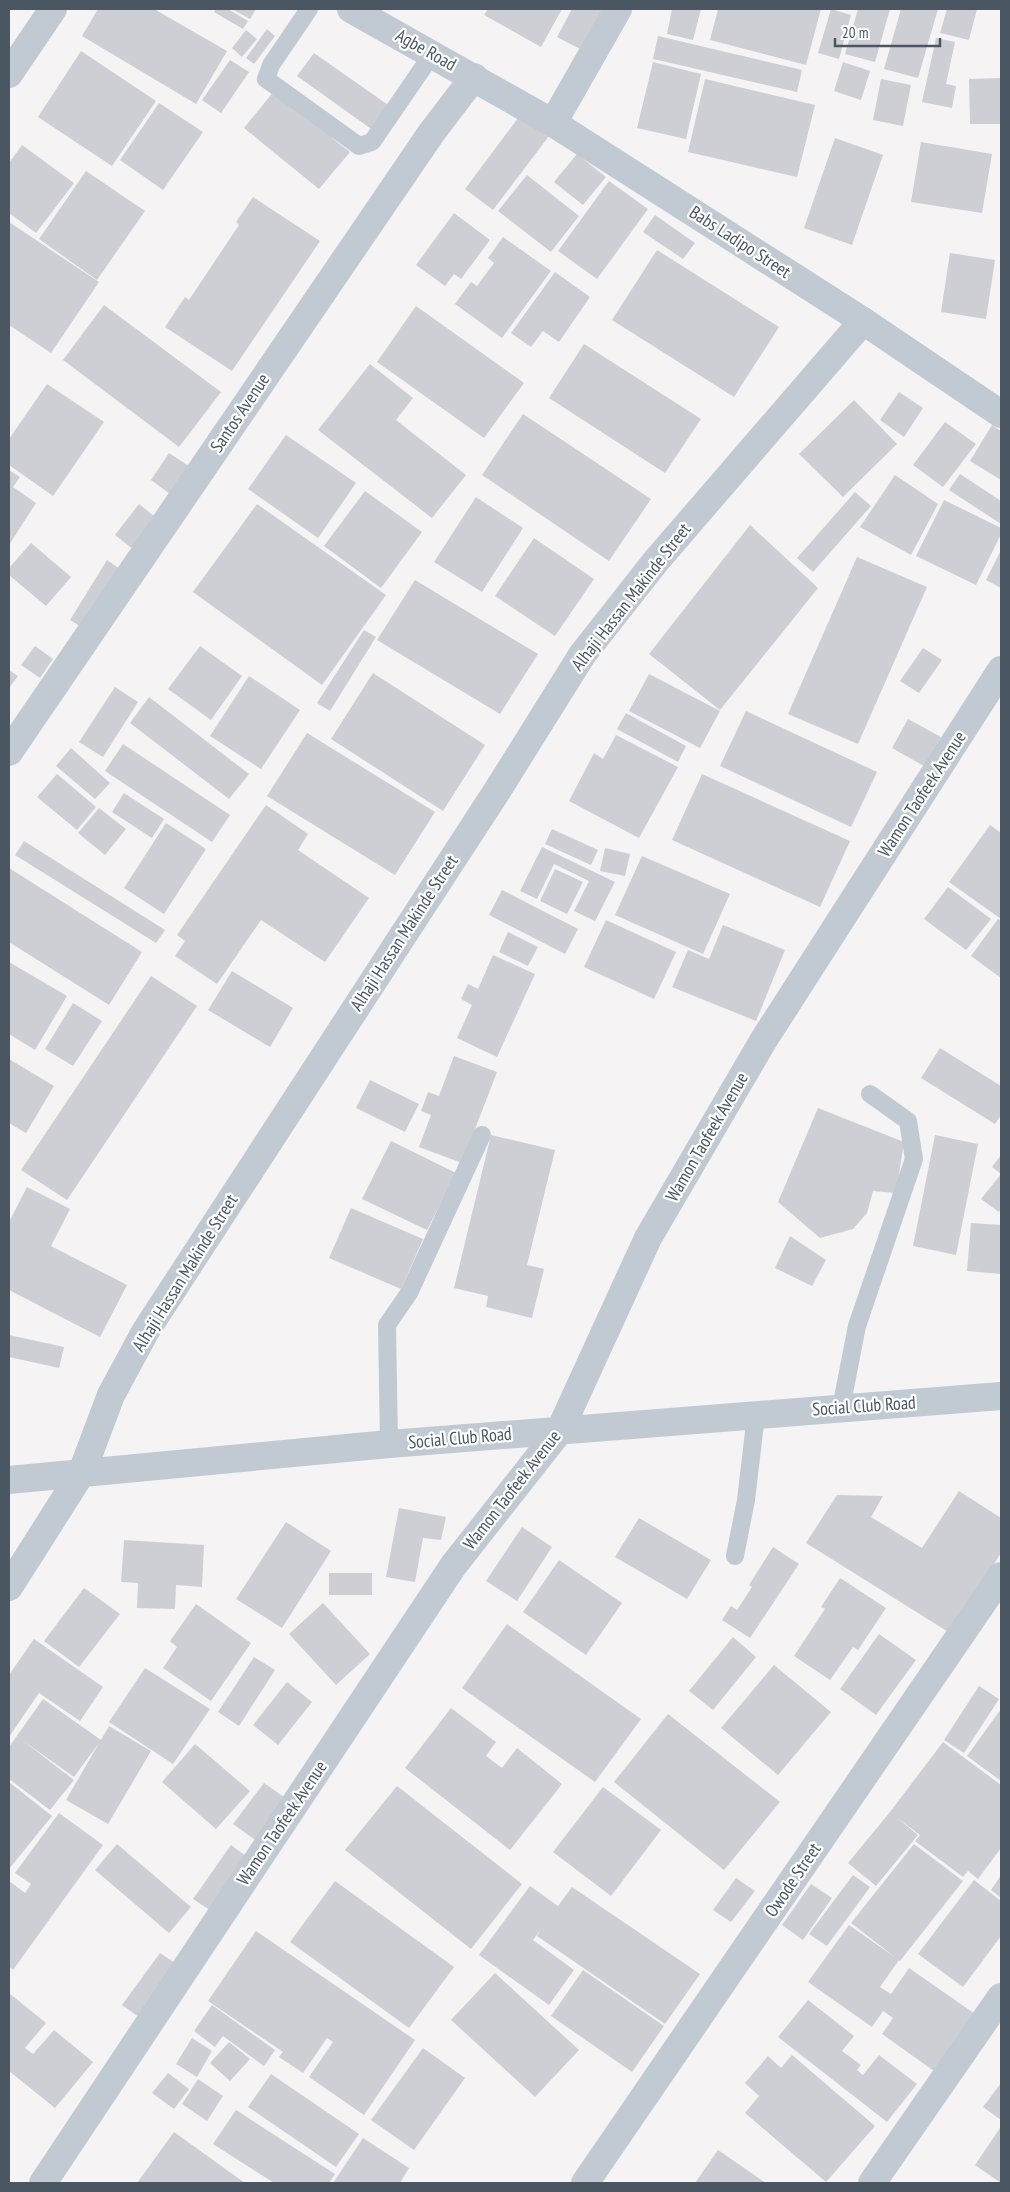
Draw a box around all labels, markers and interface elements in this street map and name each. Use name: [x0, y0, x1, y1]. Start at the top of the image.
scale bar: [835, 15, 940, 47]
text: 20 m: [842, 23, 868, 42]
street label: Agbe Road: [392, 24, 461, 76]
street label: Babs Ladipo Street: [685, 200, 795, 283]
street label: Santos Avenue: [205, 369, 274, 457]
street label: Alhaji Hassan Makinde Street: [566, 518, 695, 675]
street label: Wamon Taofeek Avenue: [872, 727, 971, 861]
street label: Alhaji Hassan Makinde Street: [345, 850, 463, 1015]
street label: Wamon Taofeek Avenue: [660, 1068, 753, 1205]
street label: Alhaji Hassan Makinde Street: [127, 1190, 242, 1356]
street label: Social Club Road: [811, 1390, 916, 1421]
street label: Social Club Road: [407, 1422, 513, 1453]
street label: Wamon Taofeek Avenue: [458, 1425, 565, 1554]
street label: Wamon Taofeek Avenue: [231, 1756, 332, 1889]
street label: Owode Street: [759, 1838, 826, 1921]

